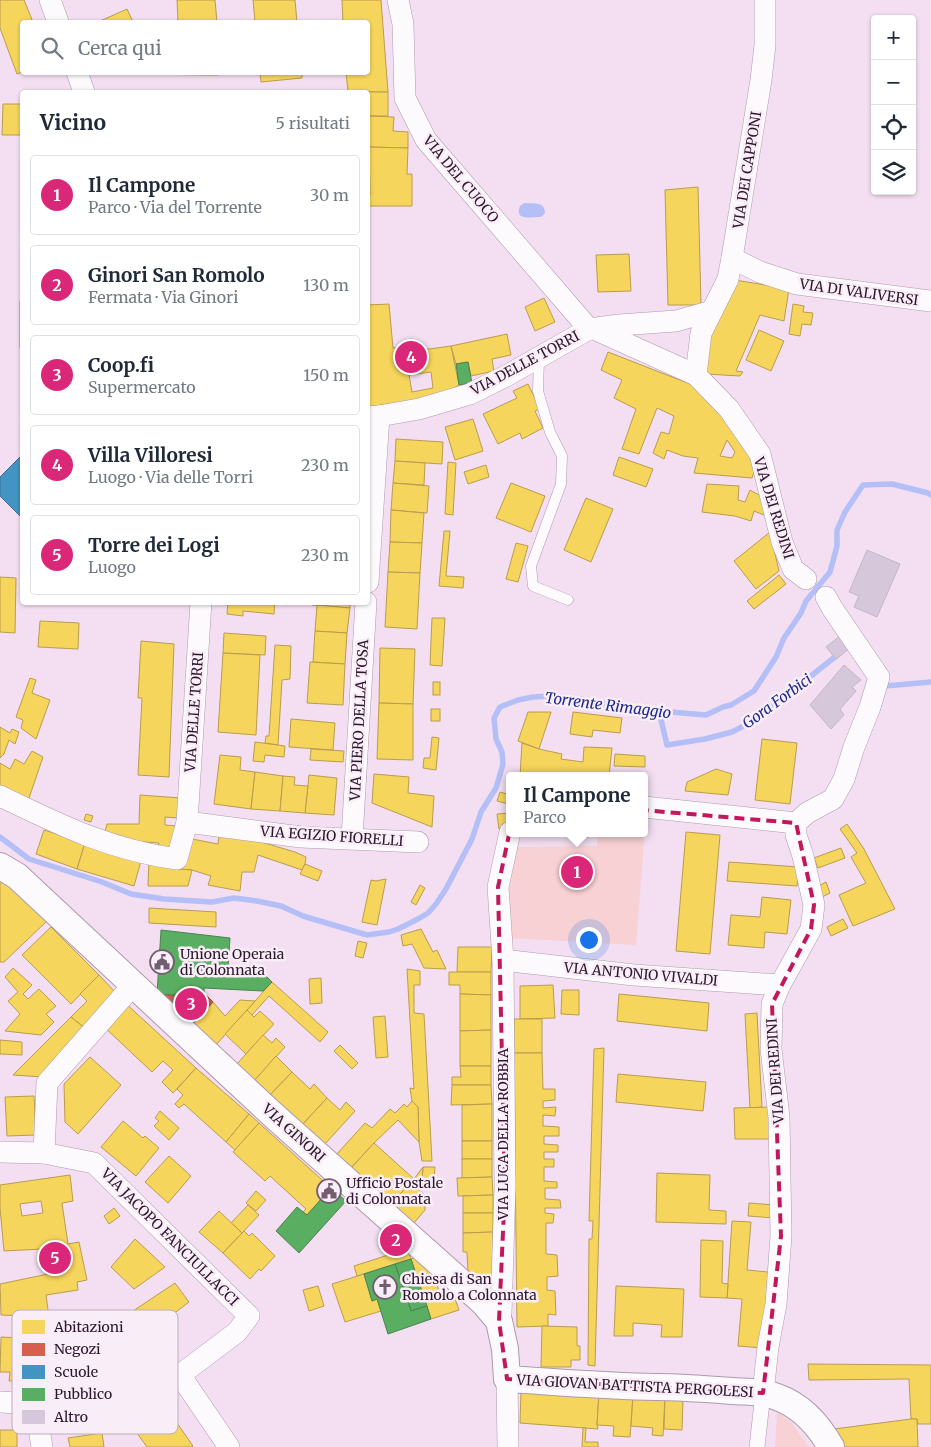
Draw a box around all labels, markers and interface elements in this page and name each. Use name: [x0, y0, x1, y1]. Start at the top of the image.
map controls: [871, 15, 916, 195]
button: +: [871, 15, 916, 60]
search box: [20, 20, 370, 75]
icon: search: [38, 34, 66, 62]
text: Cerca qui: [78, 36, 162, 60]
button: −: [871, 60, 916, 105]
button: locate: [871, 105, 916, 150]
text: Vicino: [40, 109, 106, 136]
street label: VIA DEI CAPPONI: [729, 110, 765, 231]
text: 5 risultati: [276, 113, 350, 133]
street label: VIA DEL CUOCO: [419, 131, 503, 226]
button: layers: [871, 150, 916, 195]
text: Il Campone: [88, 173, 195, 197]
text: 1: [53, 185, 61, 205]
text: 30 m: [310, 185, 349, 205]
text: Parco · Via del Torrente: [88, 197, 262, 217]
text: Ginori San Romolo: [88, 263, 265, 287]
text: 2: [52, 275, 62, 295]
text: 130 m: [303, 275, 349, 295]
street label: VIA DI VALIVERSI: [797, 275, 920, 309]
text: Fermata · Via Ginori: [88, 287, 238, 307]
street label: VIA DELLE TORRI: [467, 327, 582, 400]
pin: 4: [395, 338, 427, 376]
text: Coop.fi: [88, 353, 154, 377]
text: 3: [52, 365, 62, 385]
text: 150 m: [303, 365, 349, 385]
text: Supermercato: [88, 377, 196, 397]
text: Villa Villoresi: [88, 443, 213, 467]
street label: VIA DEI REDINI: [750, 454, 798, 561]
text: 4: [52, 455, 62, 475]
text: 230 m: [301, 455, 349, 475]
text: Luogo · Via delle Torri: [88, 467, 253, 487]
text: Torre dei Logi: [88, 533, 220, 557]
text: 5: [52, 545, 62, 565]
text: 230 m: [301, 545, 349, 565]
text: Luogo: [88, 557, 136, 577]
street label: VIA PIERO DELLA TOSA: [346, 639, 372, 802]
street label: VIA DELLE TORRI: [181, 651, 207, 774]
water label: Gora Forbici: [738, 669, 816, 733]
water label: Torrente Rimaggio: [544, 688, 672, 722]
popup: [506, 772, 648, 837]
text: Il Campone: [523, 783, 631, 807]
text: Parco: [523, 807, 566, 827]
street label: VIA EGIZIO FIORELLI: [259, 822, 404, 850]
pin: 1: [561, 853, 593, 891]
your location: [576, 927, 602, 953]
place label: Unione Operaia di Colonnata: [180, 945, 285, 979]
public building icon: Unione Operaia di Colonnata: [149, 949, 175, 975]
street label: VIA ANTONIO VIVALDI: [562, 958, 719, 990]
pin: 3: [175, 985, 207, 1023]
street label: VIA DEI REDINI: [762, 1018, 788, 1125]
street label: VIA LUCA DELLA ROBBIA: [494, 1048, 512, 1221]
street label: VIA GINORI: [258, 1099, 329, 1166]
street label: VIA JACOPO FANCIULLACCI: [97, 1164, 243, 1310]
place label: Ufficio Postale di Colonnata: [346, 1174, 443, 1208]
public building icon: Ufficio Postale di Colonnata: [316, 1178, 342, 1204]
pin: 2: [380, 1221, 412, 1259]
pin: 5: [39, 1239, 71, 1277]
place label: Chiesa di San Romolo a Colonnata: [402, 1270, 537, 1304]
church icon: Chiesa di San Romolo a Colonnata: [372, 1274, 398, 1300]
legend: [12, 1310, 178, 1434]
text: Abitazioni: [53, 1318, 124, 1336]
text: Negozi: [54, 1340, 101, 1358]
text: Scuole: [54, 1363, 98, 1381]
street label: VIA GIOVAN BATTISTA PERGOLESI: [515, 1371, 754, 1401]
text: Pubblico: [54, 1385, 112, 1403]
text: Altro: [53, 1408, 88, 1426]

